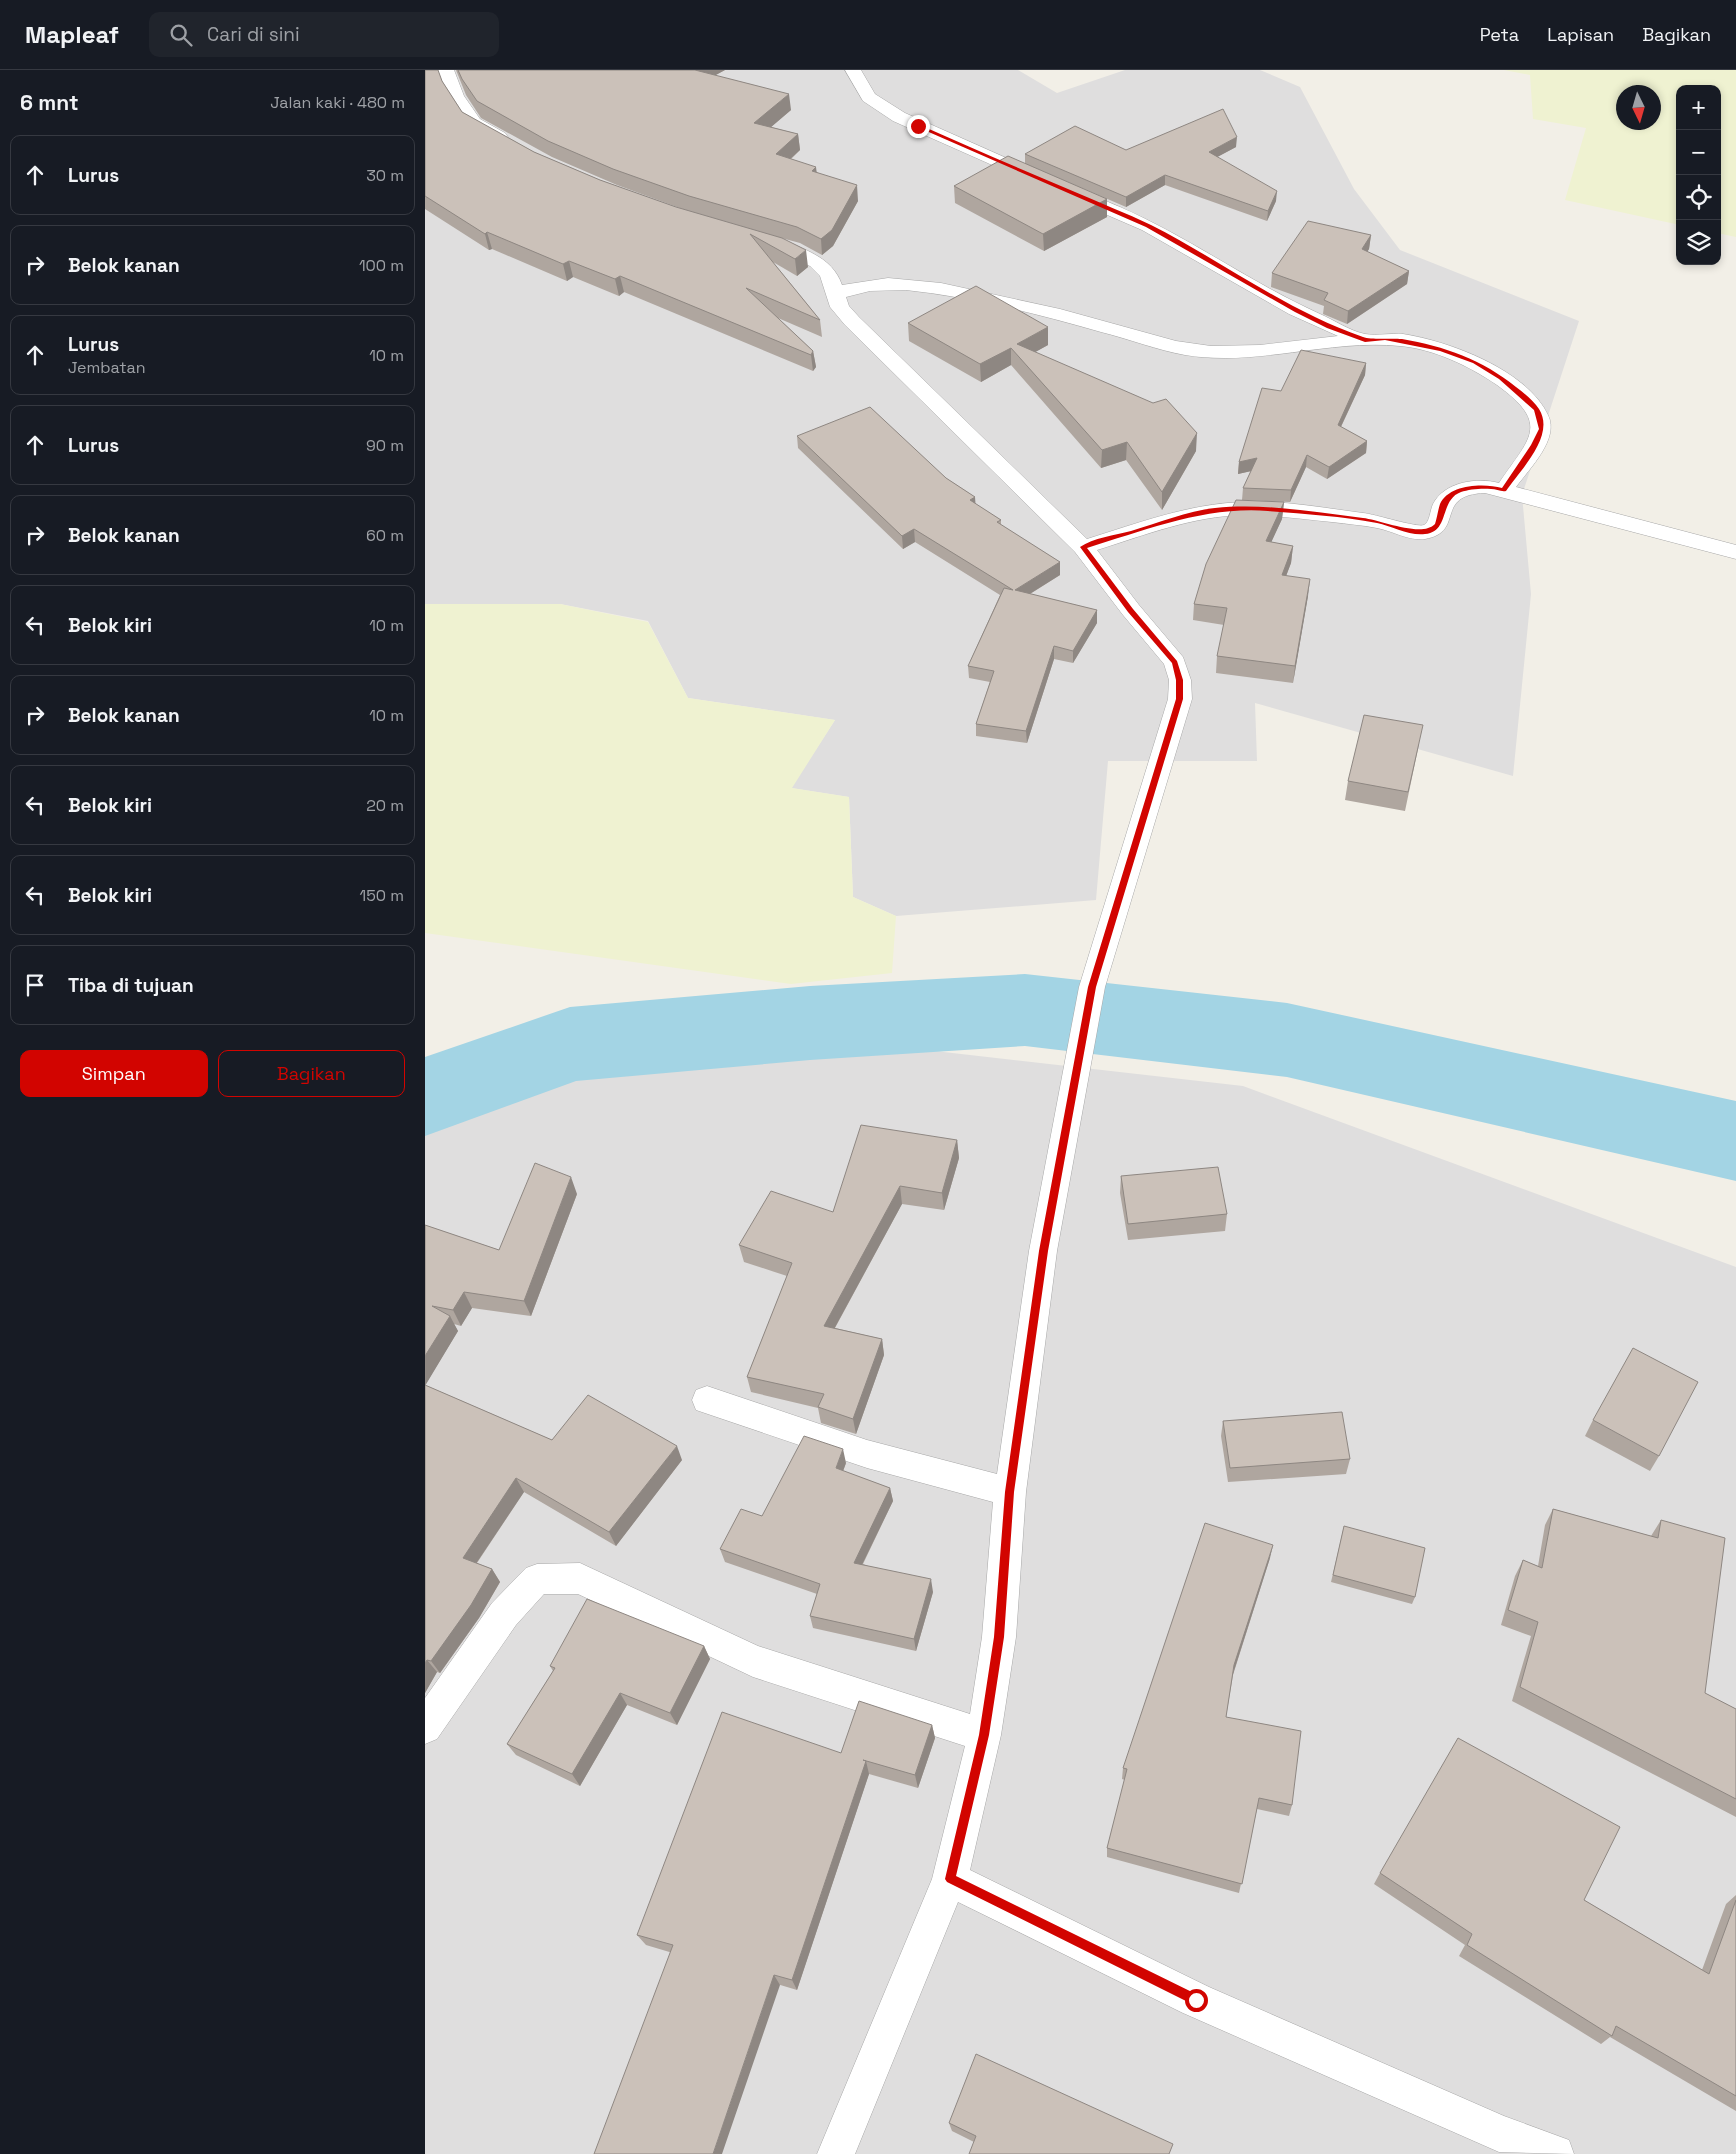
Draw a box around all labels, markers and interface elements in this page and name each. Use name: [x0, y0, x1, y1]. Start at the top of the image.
search box: [149, 12, 499, 57]
text: Mapleaf: [25, 19, 119, 50]
icon: search: [167, 21, 195, 49]
text: Cari di sini: [207, 22, 300, 47]
text: Peta: [1480, 23, 1519, 46]
text: Lapisan: [1547, 23, 1614, 46]
text: Bagikan: [1642, 23, 1711, 46]
north arrow: [1616, 85, 1661, 130]
map controls: [1676, 85, 1721, 265]
button: +: [1676, 85, 1721, 130]
text: 6 mnt: [20, 89, 78, 116]
text: Jalan kaki · 480 m: [270, 92, 405, 113]
route end: [907, 115, 930, 138]
button: −: [1676, 130, 1721, 175]
icon: ahead: [21, 161, 49, 189]
text: Lurus: [68, 163, 119, 188]
text: 30 m: [366, 165, 404, 186]
button: locate: [1676, 175, 1721, 220]
button: layers: [1676, 220, 1721, 265]
icon: right: [21, 251, 49, 279]
text: Belok kanan: [68, 253, 180, 278]
text: 100 m: [359, 255, 404, 276]
text: Lurus: [68, 332, 119, 357]
icon: ahead: [21, 341, 49, 369]
text: 10 m: [369, 345, 404, 366]
text: Jembatan: [68, 357, 146, 378]
icon: ahead: [21, 431, 49, 459]
text: Lurus: [68, 433, 119, 458]
text: 90 m: [366, 435, 404, 456]
icon: right: [21, 521, 49, 549]
text: Belok kanan: [68, 523, 180, 548]
text: 60 m: [366, 525, 404, 546]
icon: left: [21, 611, 49, 639]
text: Belok kiri: [68, 613, 152, 638]
text: 10 m: [369, 615, 404, 636]
icon: right: [21, 701, 49, 729]
text: Belok kanan: [68, 703, 180, 728]
text: 10 m: [369, 705, 404, 726]
icon: left: [21, 791, 49, 819]
text: Belok kiri: [68, 793, 152, 818]
text: 20 m: [366, 795, 404, 816]
icon: left: [21, 881, 49, 909]
text: Belok kiri: [68, 883, 152, 908]
text: 150 m: [360, 885, 404, 906]
icon: arrive: [21, 971, 49, 999]
text: Tiba di tujuan: [68, 973, 194, 998]
button: Simpan: [20, 1050, 208, 1097]
button: Bagikan: [218, 1050, 405, 1097]
route start: [1185, 1989, 1208, 2012]

